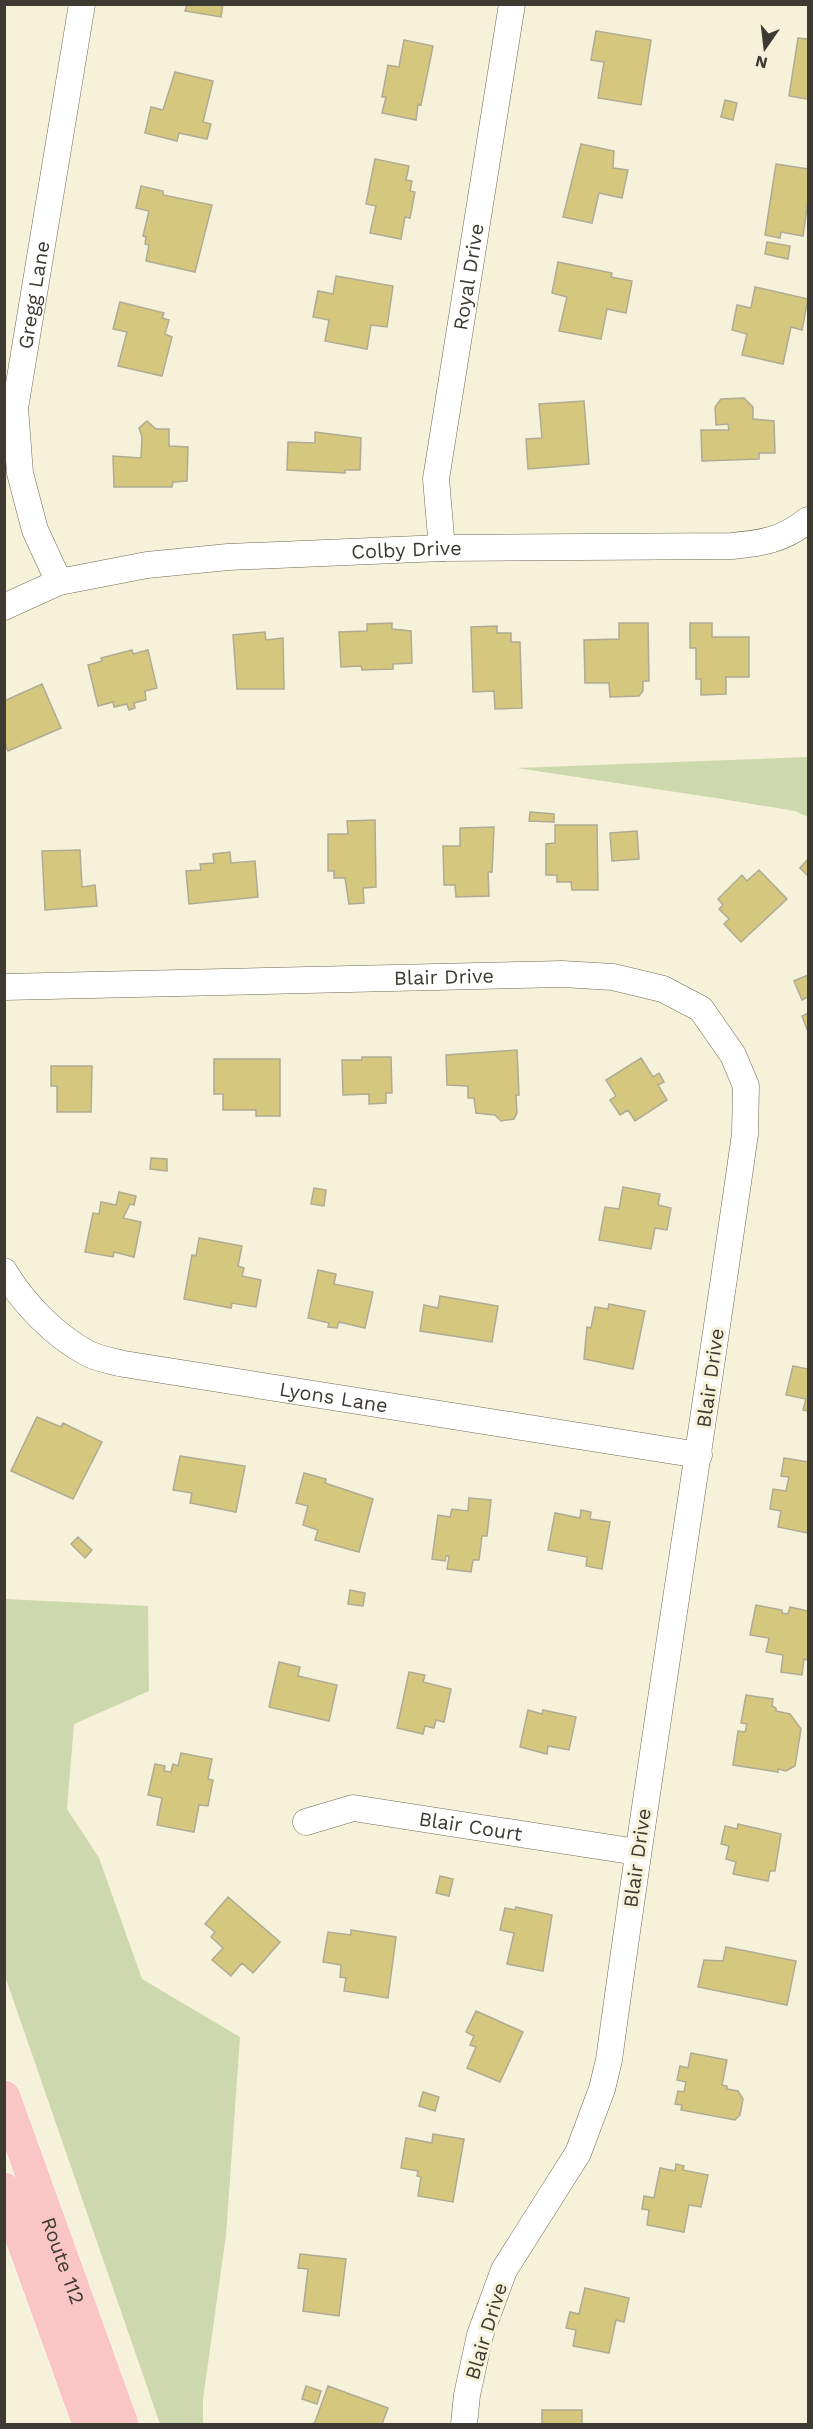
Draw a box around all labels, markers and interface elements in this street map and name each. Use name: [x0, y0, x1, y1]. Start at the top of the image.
north arrow: [735, 18, 795, 78]
text: N: [753, 51, 770, 73]
street label: Royal Drive: [448, 222, 489, 332]
street label: Gregg Lane: [13, 239, 55, 351]
street label: Colby Drive: [351, 536, 462, 564]
street label: Blair Drive: [394, 964, 494, 990]
street label: Blair Drive: [691, 1327, 729, 1429]
street label: Lyons Lane: [278, 1377, 390, 1418]
street label: Blair Court: [417, 1806, 525, 1846]
street label: Blair Drive: [618, 1807, 656, 1909]
street label: Route 112: [36, 2214, 90, 2308]
street label: Blair Drive: [460, 2280, 512, 2382]

